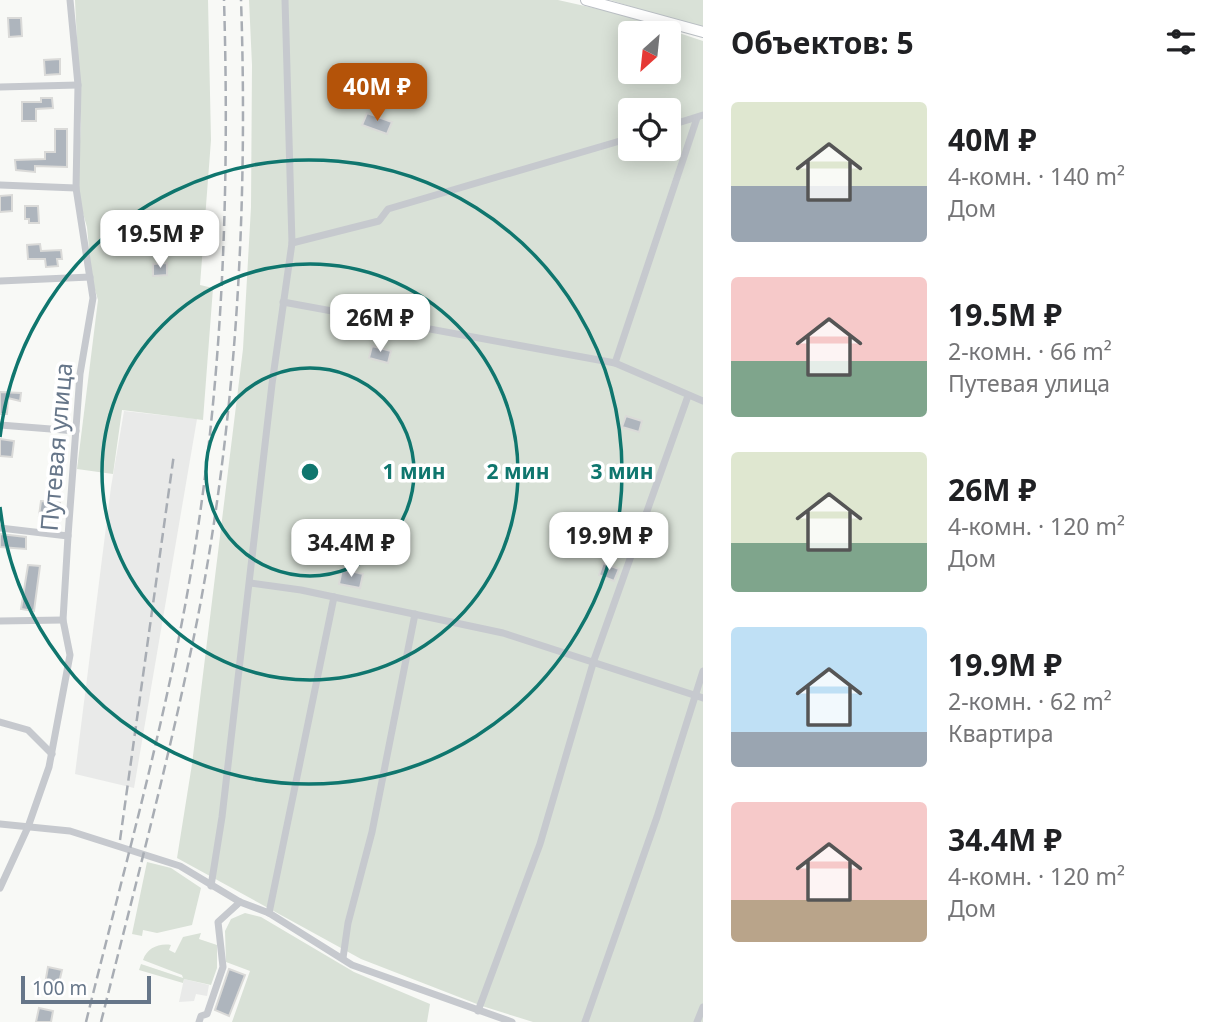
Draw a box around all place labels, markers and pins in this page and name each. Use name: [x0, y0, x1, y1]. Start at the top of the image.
pin: 40M ₽: [328, 64, 426, 123]
pin: 19.5M ₽: [95, 210, 225, 270]
pin: 26M ₽: [331, 294, 429, 354]
centre of rings: [298, 460, 322, 484]
pin: 19.9M ₽: [544, 512, 674, 572]
pin: 34.4M ₽: [286, 520, 416, 579]

